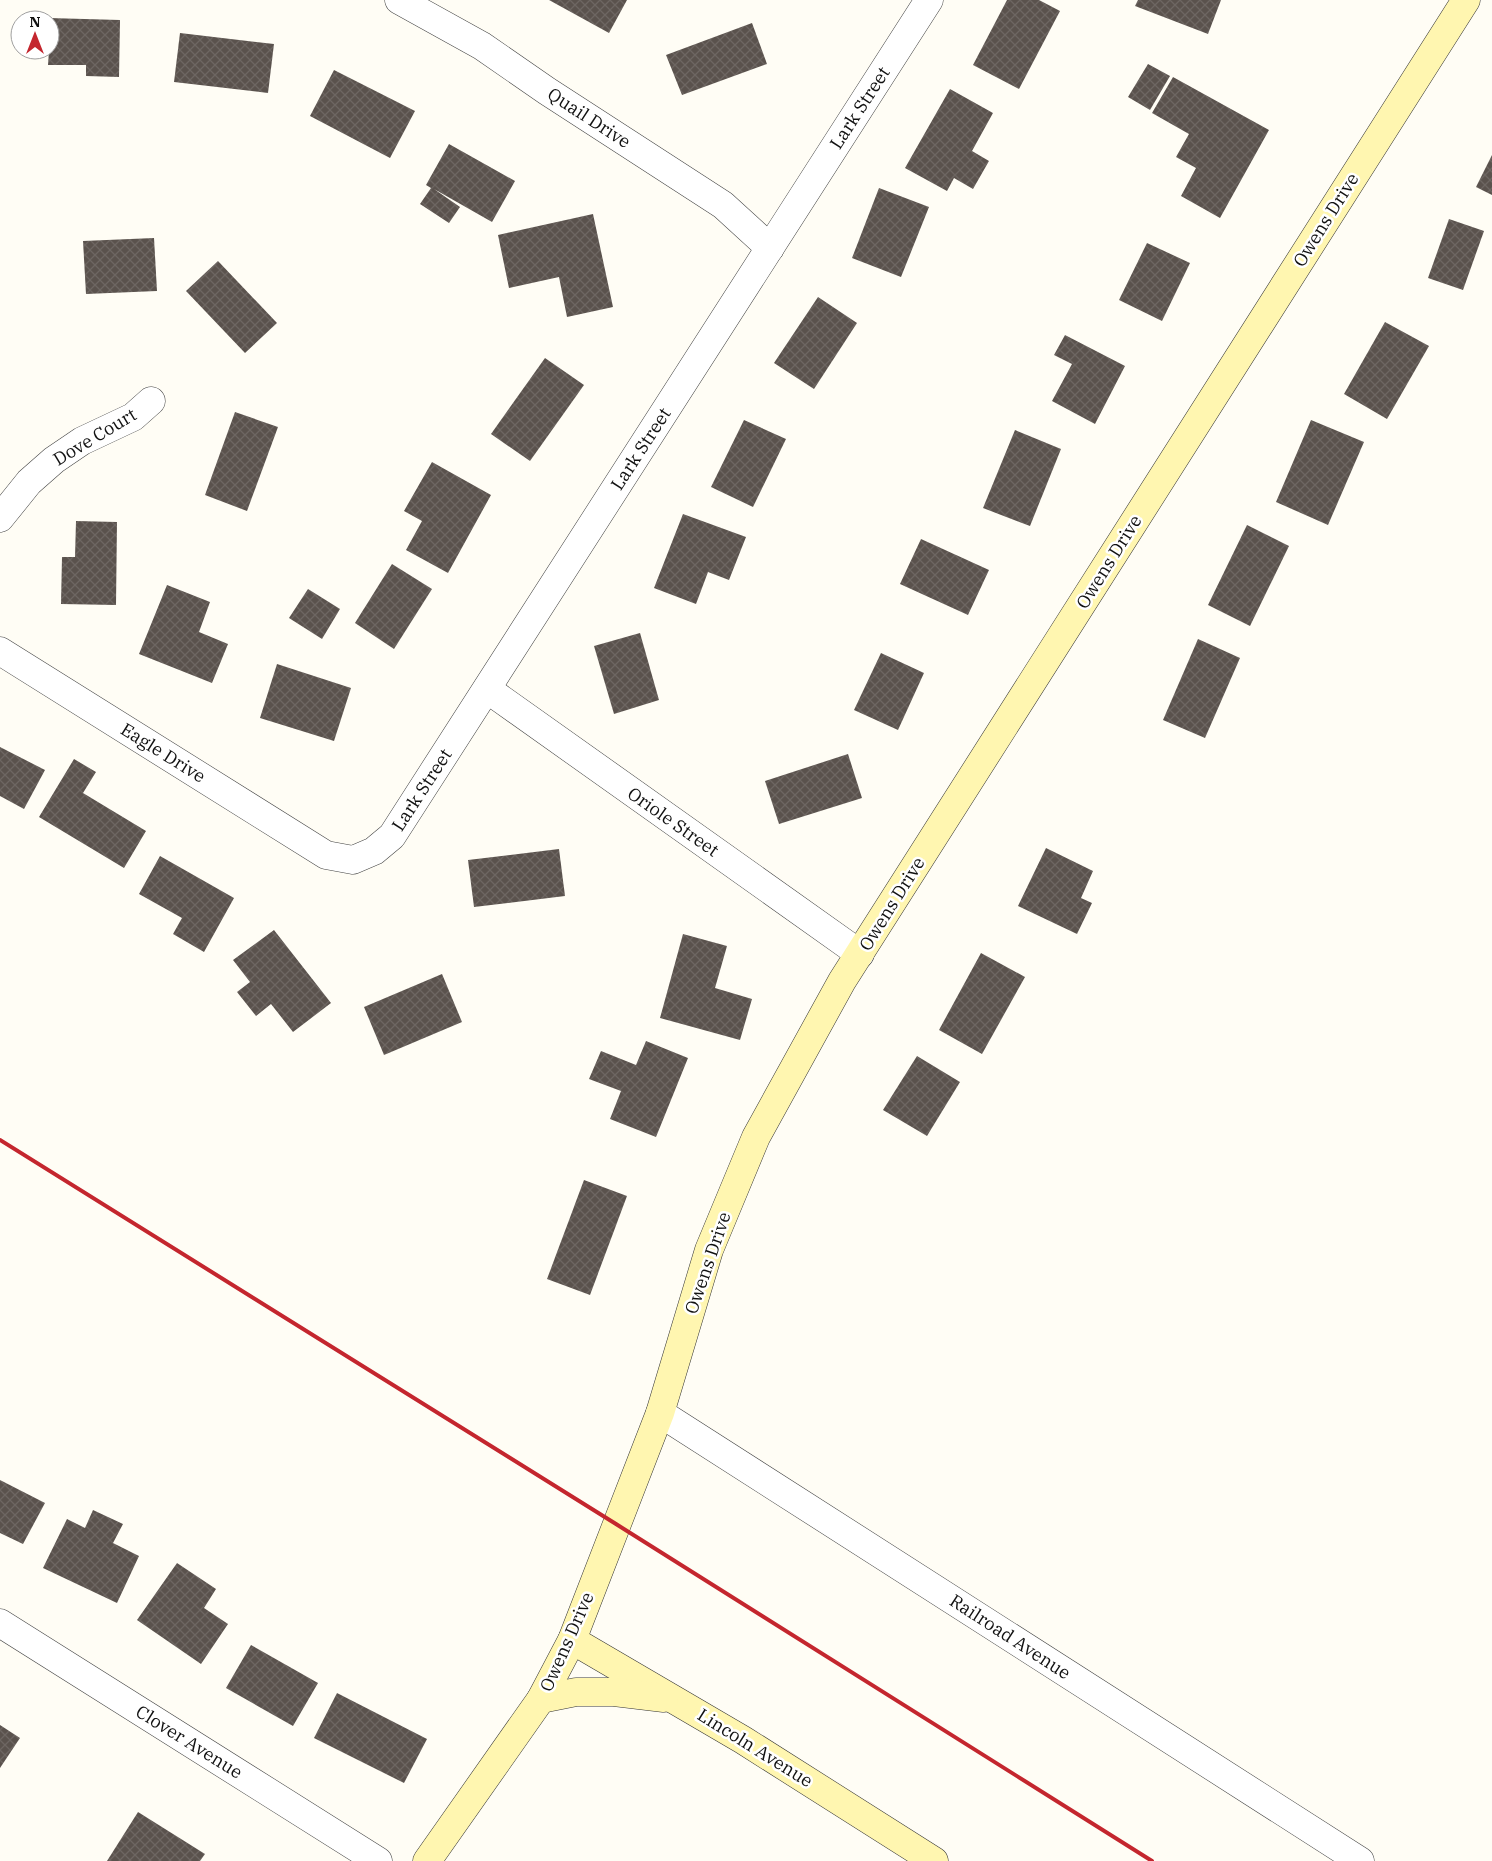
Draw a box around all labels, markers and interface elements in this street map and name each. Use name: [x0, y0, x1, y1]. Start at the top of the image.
north arrow: [10, 10, 60, 60]
text: N: [29, 13, 41, 31]
street label: Lark Street: [824, 62, 895, 153]
street label: Quail Drive: [543, 82, 635, 153]
street label: Owens Drive: [1288, 168, 1364, 271]
street label: Dove Court: [49, 403, 141, 470]
street label: Lark Street: [605, 403, 676, 494]
street label: Owens Drive: [1071, 510, 1147, 613]
street label: Eagle Drive: [117, 717, 210, 788]
street label: Lark Street: [386, 744, 457, 835]
street label: Oriole Street: [623, 782, 723, 862]
street label: Owens Drive: [854, 852, 930, 955]
street label: Owens Drive: [679, 1209, 736, 1317]
street label: Owens Drive: [534, 1588, 599, 1695]
street label: Railroad Avenue: [945, 1589, 1075, 1684]
street label: Clover Avenue: [132, 1700, 247, 1784]
street label: Lincoln Avenue: [693, 1703, 817, 1792]

